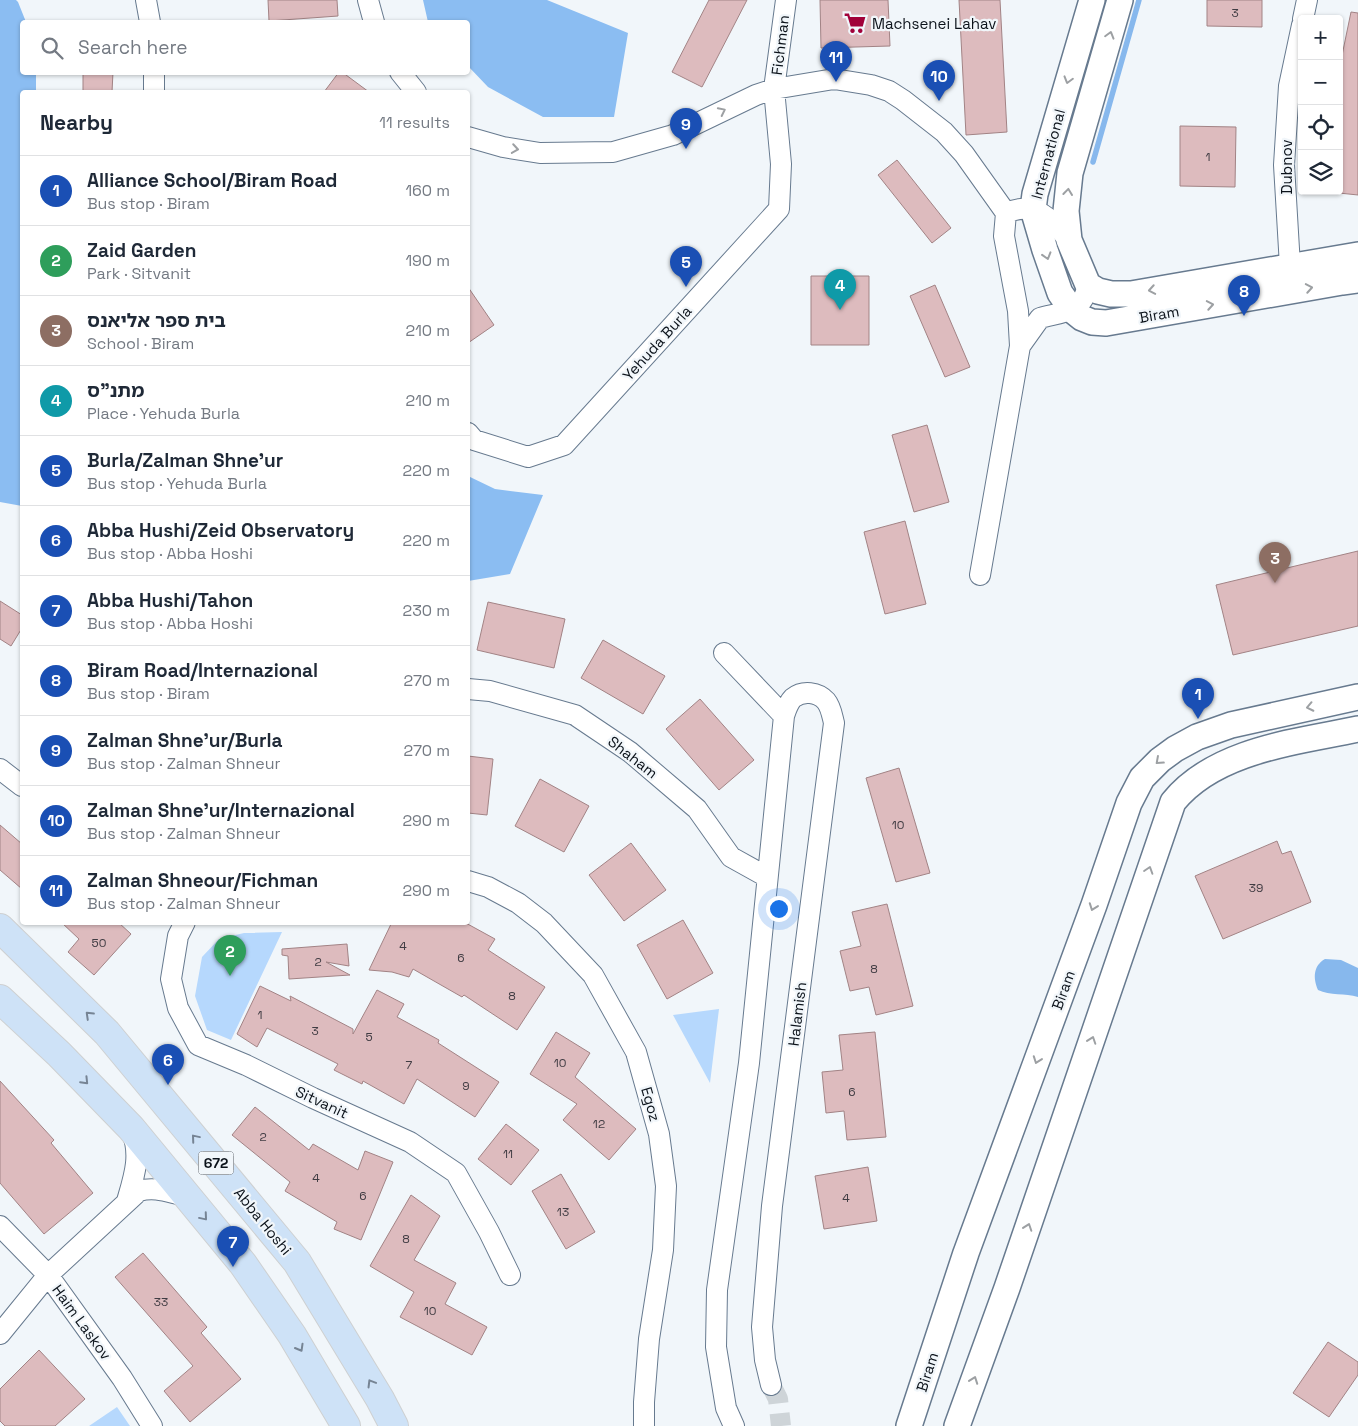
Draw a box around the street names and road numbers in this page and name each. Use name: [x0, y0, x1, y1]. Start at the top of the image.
street label: Fichman: [767, 14, 793, 76]
street label: International: [1027, 107, 1069, 201]
street label: Dubnov: [1277, 139, 1296, 195]
street label: Yehuda Burla: [618, 301, 696, 384]
street label: Biram: [1137, 301, 1181, 327]
street label: Shaham: [604, 732, 662, 782]
street label: Biram: [1047, 968, 1079, 1012]
street label: Halamish: [784, 981, 810, 1047]
street label: Sitvanit: [293, 1082, 351, 1122]
street label: Egoz: [637, 1085, 665, 1123]
road number: 672: [198, 1152, 234, 1174]
street label: Abba Hoshi: [230, 1183, 296, 1259]
street label: Haim Laskov: [48, 1281, 116, 1363]
street label: Biram: [912, 1350, 942, 1394]

